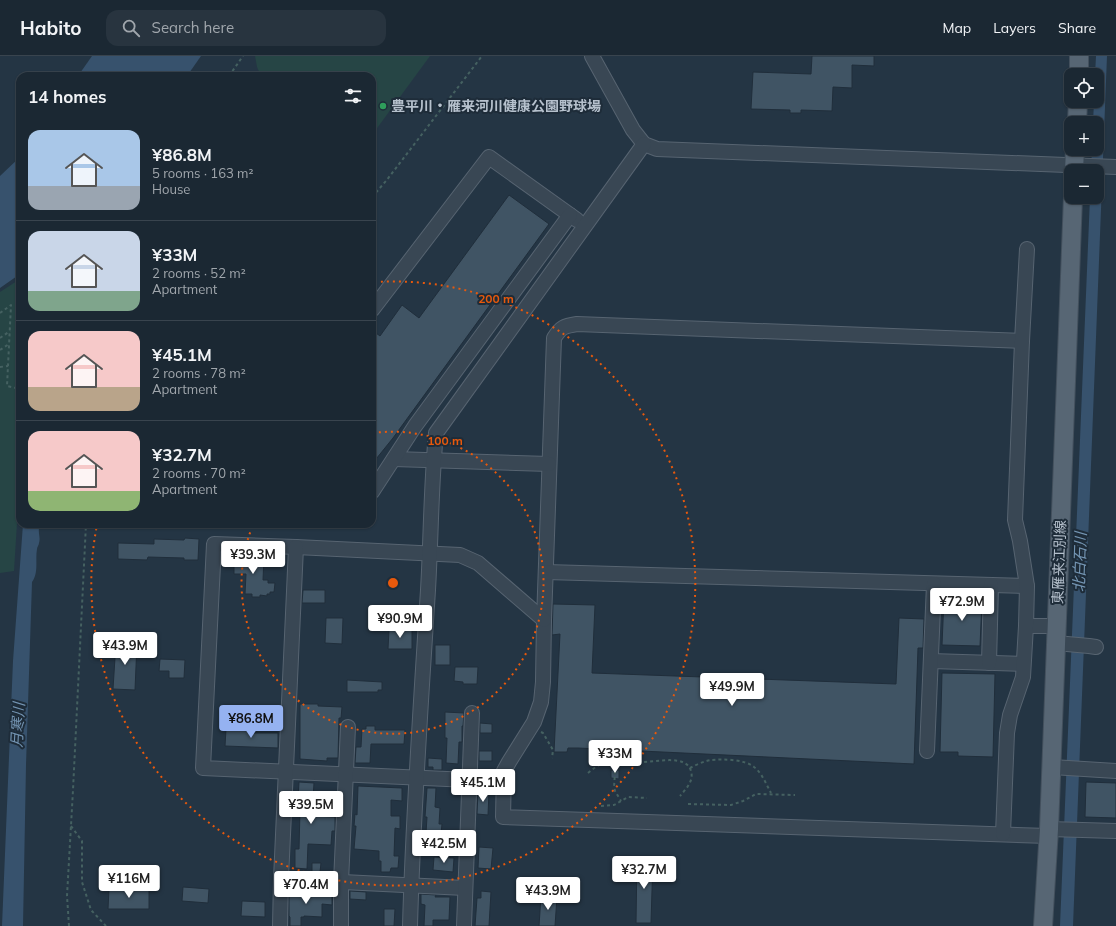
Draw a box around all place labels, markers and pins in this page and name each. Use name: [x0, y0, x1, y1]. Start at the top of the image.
place label: 豊平川・雁来河川健康公園野球場: [391, 97, 601, 115]
marker: 豊平川・雁来河川健康公園野球場: [378, 101, 388, 111]
pin: ¥39.3M: [220, 541, 286, 575]
centre of rings: [386, 576, 400, 590]
pin: ¥72.9M: [929, 588, 995, 622]
pin: ¥90.9M: [367, 605, 433, 639]
pin: ¥43.9M: [92, 632, 158, 666]
pin: ¥49.9M: [699, 673, 765, 707]
pin: ¥86.8M: [218, 705, 284, 739]
pin: ¥33M: [591, 740, 639, 774]
pin: ¥45.1M: [450, 769, 516, 803]
pin: ¥39.5M: [278, 791, 344, 825]
pin: ¥42.5M: [411, 830, 477, 864]
pin: ¥32.7M: [611, 856, 677, 890]
pin: ¥116M: [101, 865, 157, 899]
pin: ¥70.4M: [273, 871, 339, 905]
pin: ¥43.9M: [515, 877, 581, 911]

